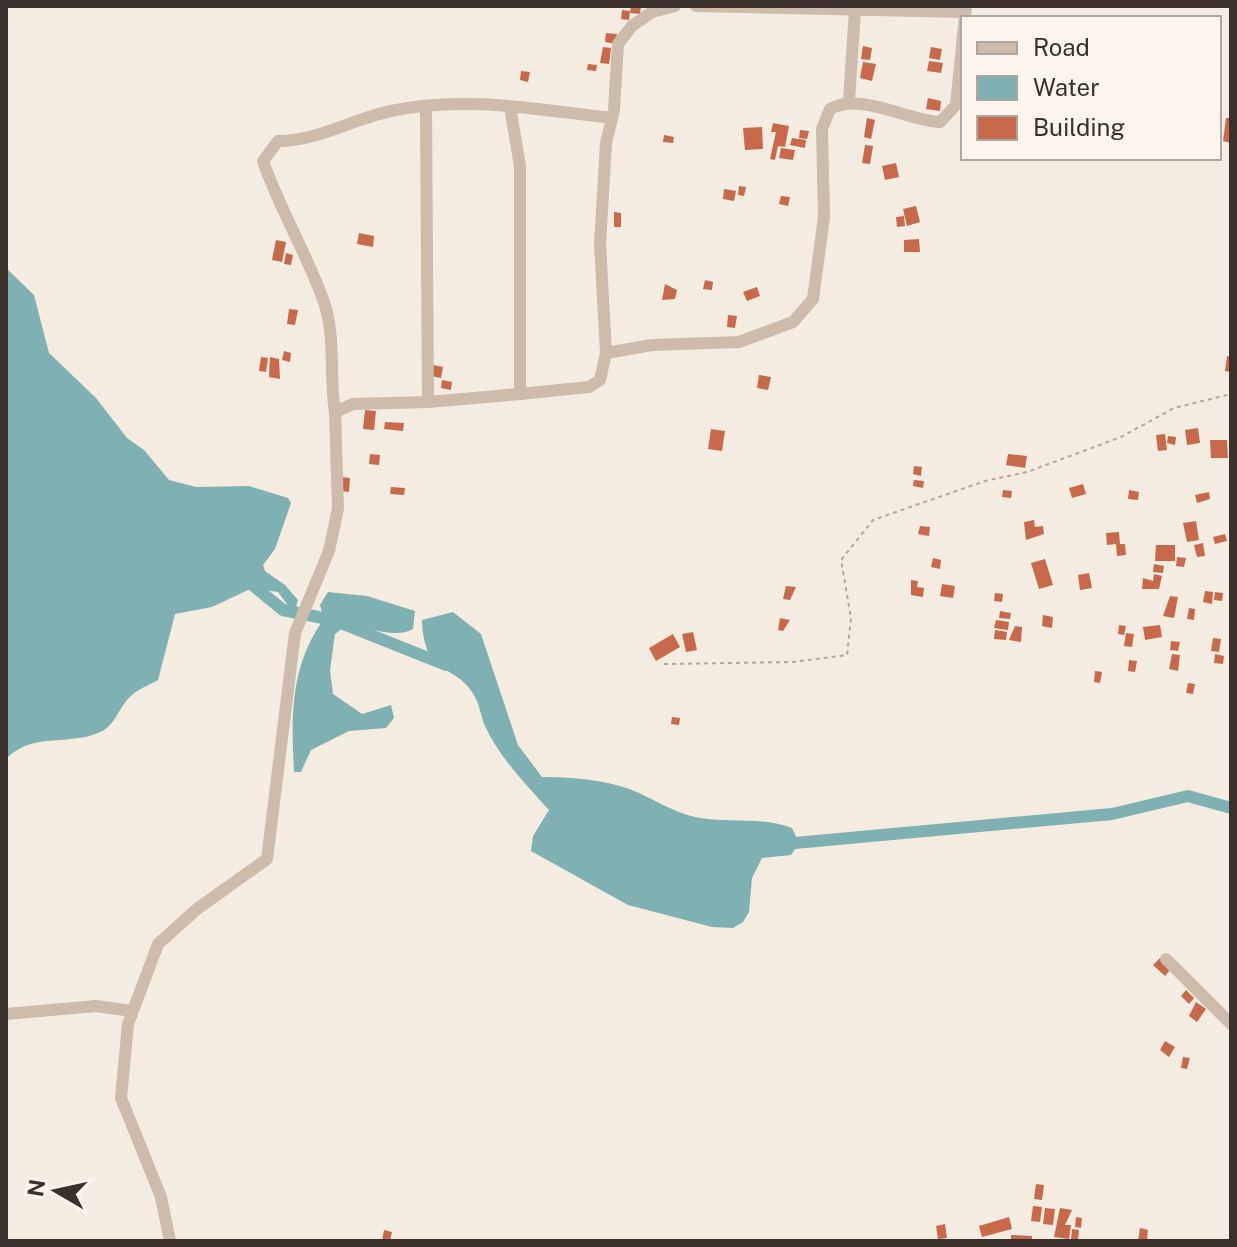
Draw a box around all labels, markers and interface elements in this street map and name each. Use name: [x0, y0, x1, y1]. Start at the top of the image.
legend: [961, 16, 1221, 160]
text: Road: [1033, 33, 1090, 61]
text: Water: [1033, 73, 1100, 101]
text: Building: [1033, 113, 1125, 141]
north arrow: [16, 1151, 96, 1231]
text: N: [22, 1177, 50, 1198]

